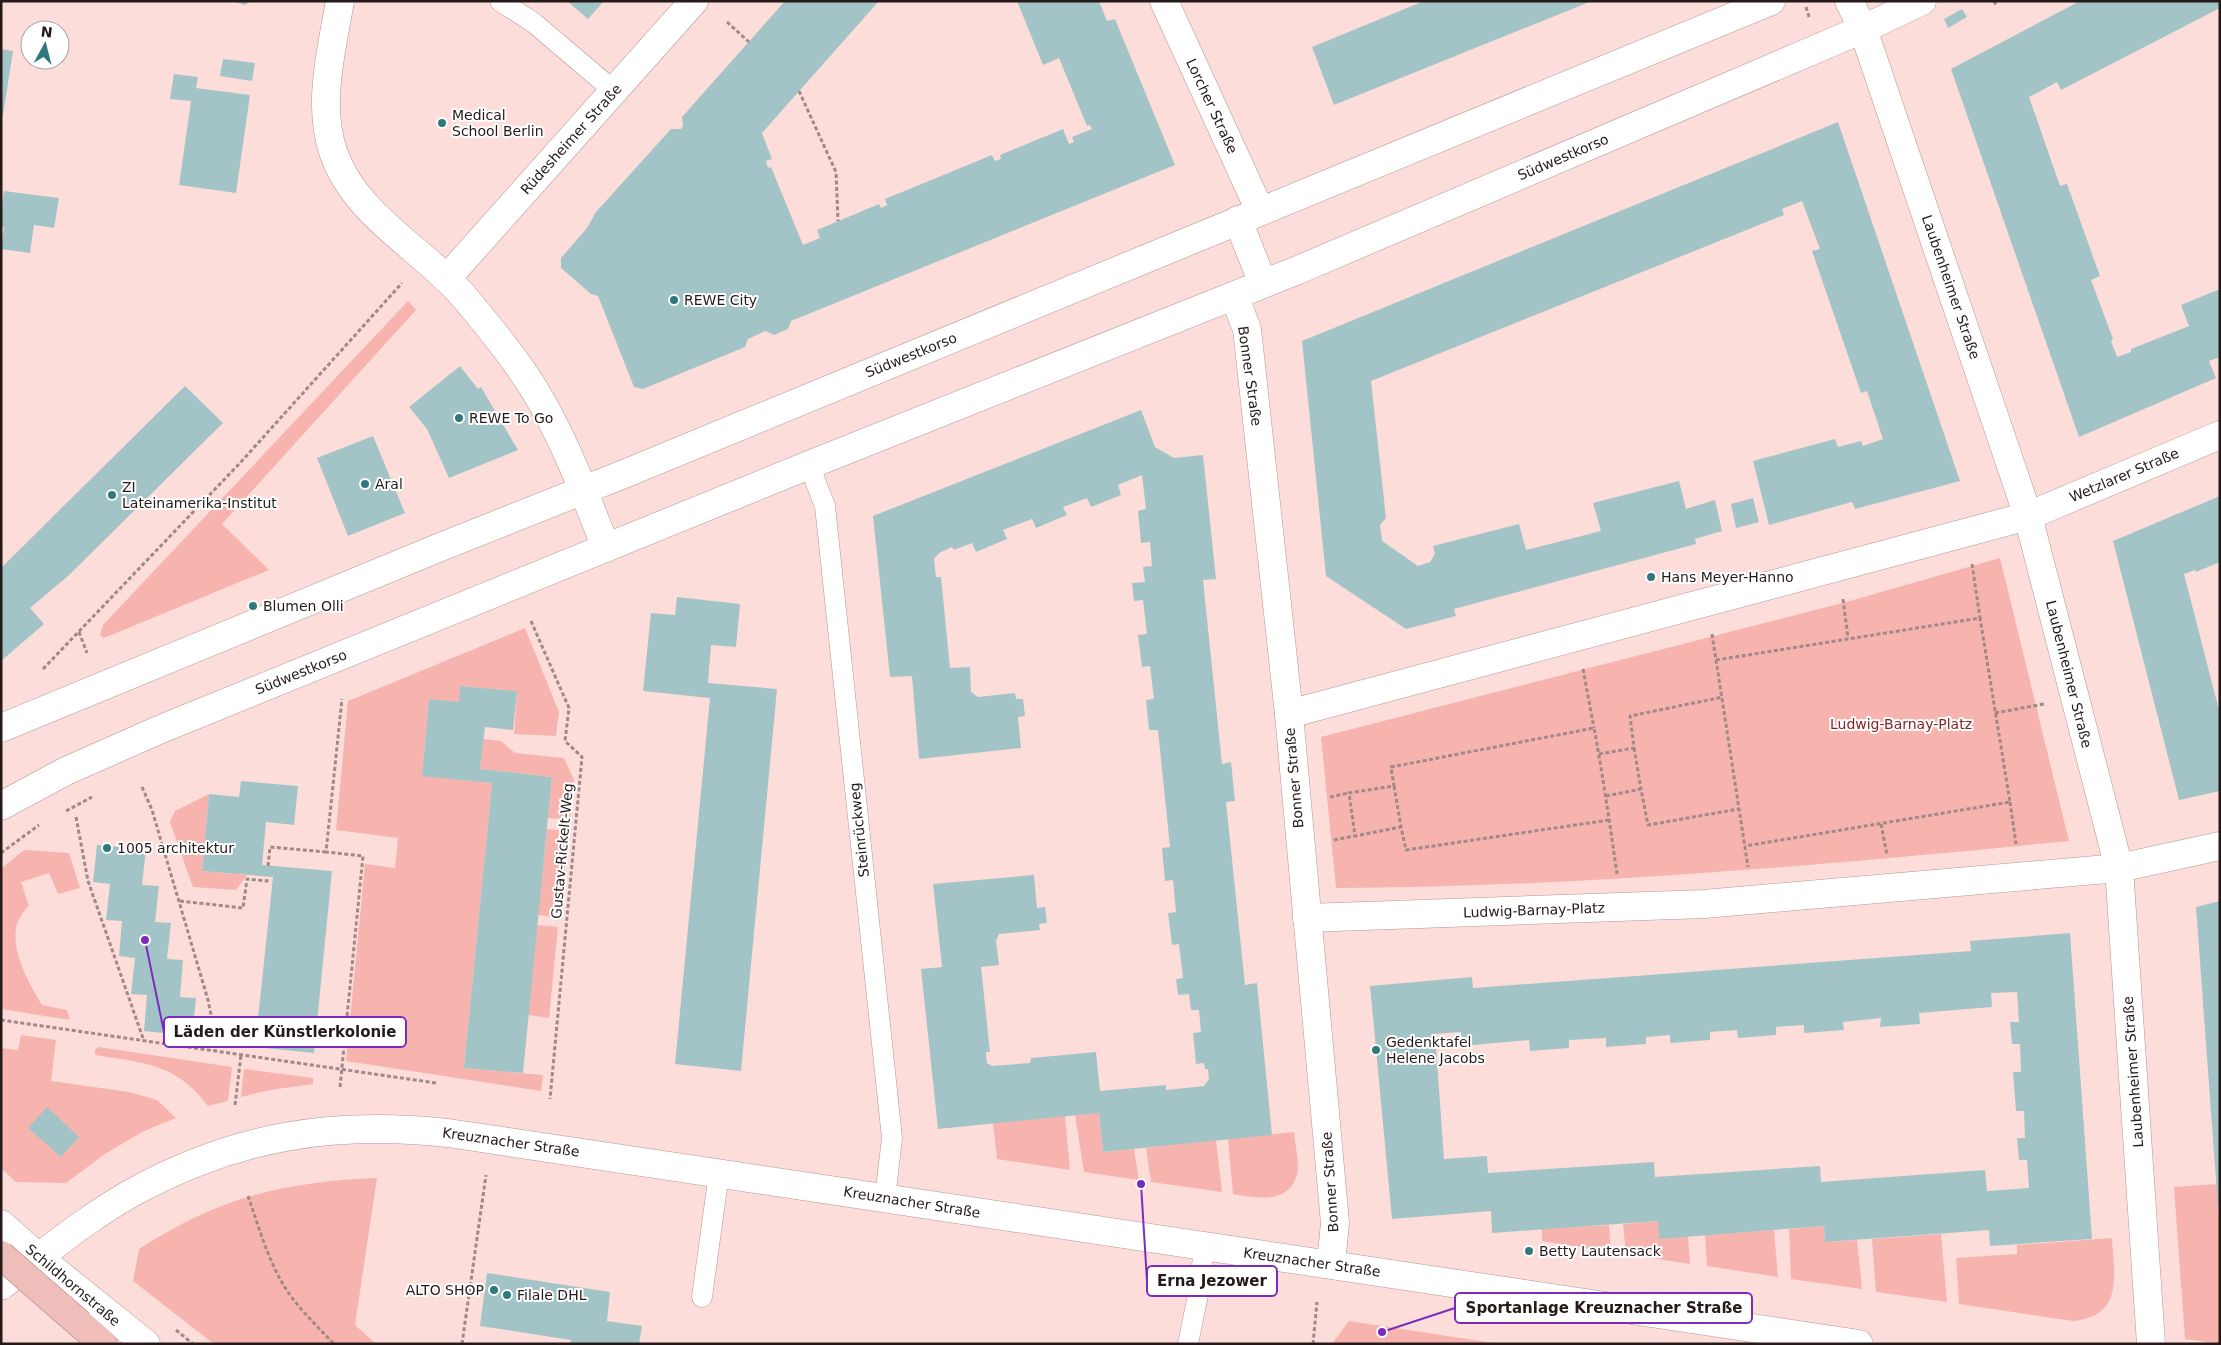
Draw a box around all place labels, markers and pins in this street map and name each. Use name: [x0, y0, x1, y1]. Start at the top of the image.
place label: Medical School Berlin: [452, 107, 544, 139]
marker: Medical School Berlin: [436, 117, 448, 129]
place label: REWE City: [684, 292, 757, 308]
marker: REWE City: [668, 294, 680, 306]
place label: REWE To Go: [469, 410, 553, 426]
marker: REWE To Go: [453, 412, 465, 424]
place label: Aral: [375, 476, 403, 492]
marker: Aral: [359, 478, 371, 490]
place label: ZI Lateinamerika-Institut: [122, 479, 277, 511]
marker: ZI Lateinamerika-Institut: [106, 489, 118, 501]
place label: Hans Meyer-Hanno: [1661, 569, 1794, 585]
marker: Hans Meyer-Hanno: [1645, 571, 1657, 583]
place label: Blumen Olli: [263, 598, 344, 614]
marker: Blumen Olli: [247, 600, 259, 612]
place label: 1005 architektur: [117, 840, 234, 856]
marker: 1005 architektur: [101, 842, 113, 854]
callout: Läden der Künstlerkolonie: [164, 1017, 406, 1047]
place label: Gedenktafel Helene Jacobs: [1386, 1034, 1485, 1066]
marker: Gedenktafel Helene Jacobs: [1370, 1044, 1382, 1056]
place label: Betty Lautensack: [1539, 1243, 1662, 1259]
marker: Betty Lautensack: [1523, 1245, 1535, 1257]
callout: Erna Jezower: [1147, 1266, 1277, 1296]
place label: ALTO SHOP: [406, 1282, 484, 1298]
marker: ALTO SHOP: [488, 1284, 500, 1296]
place label: Filale DHL: [517, 1287, 587, 1303]
marker: Filale DHL: [501, 1289, 513, 1301]
callout: Sportanlage Kreuznacher Straße: [1455, 1293, 1752, 1323]

